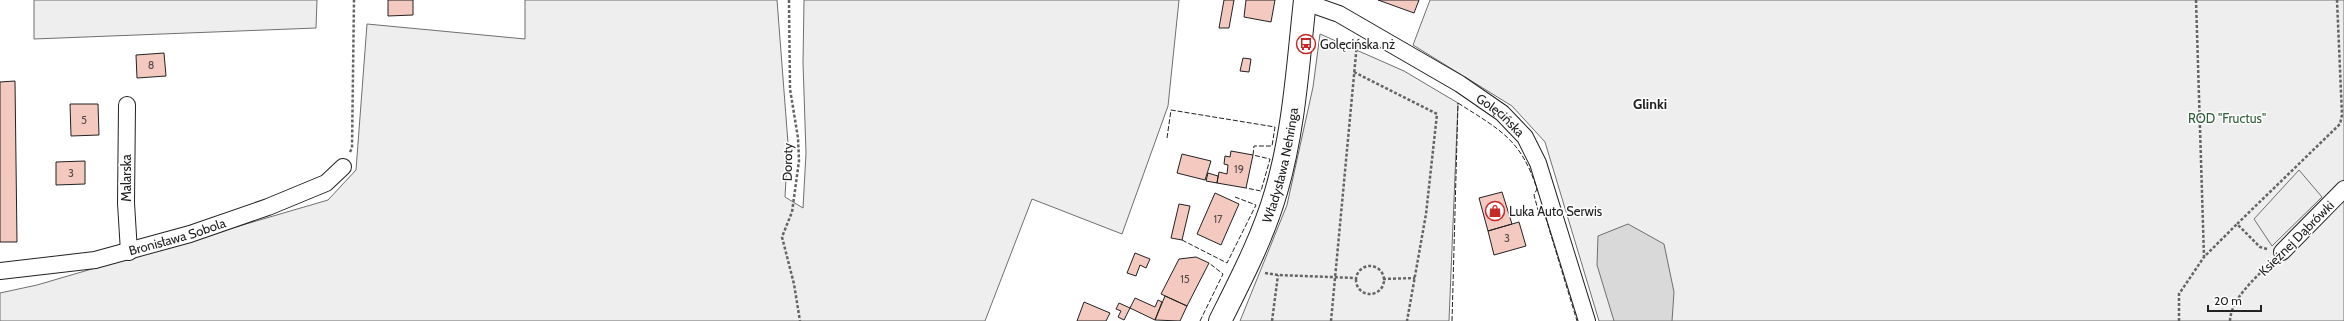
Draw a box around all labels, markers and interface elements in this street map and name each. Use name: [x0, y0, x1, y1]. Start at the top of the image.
bus stop icon: Golęcińska nż: [1295, 33, 1317, 55]
place label: Golęcińska nż: [1320, 36, 1395, 52]
house number: 8: [148, 58, 154, 72]
street label: Golęcińska: [1473, 90, 1529, 140]
district label: Glinki: [1633, 95, 1667, 113]
street label: Władysława Nehringa: [1258, 106, 1301, 225]
park label: ROD "Fructus": [2188, 110, 2266, 126]
house number: 5: [81, 113, 87, 127]
street label: Doroty: [779, 142, 795, 181]
street label: Malarska: [118, 153, 134, 202]
house number: 19: [1234, 162, 1244, 176]
house number: 3: [68, 166, 74, 180]
street label: Księżnej Dąbrówki: [2255, 197, 2338, 280]
shop icon: Luka Auto Serwis: [1484, 200, 1506, 222]
place label: Luka Auto Serwis: [1509, 203, 1603, 219]
house number: 17: [1213, 212, 1223, 226]
street label: Bronisława Sobola: [127, 214, 228, 258]
house number: 3: [1504, 231, 1510, 245]
house number: 15: [1180, 272, 1190, 286]
scale bar: [2208, 287, 2261, 313]
text: 20 m: [2214, 293, 2242, 308]

